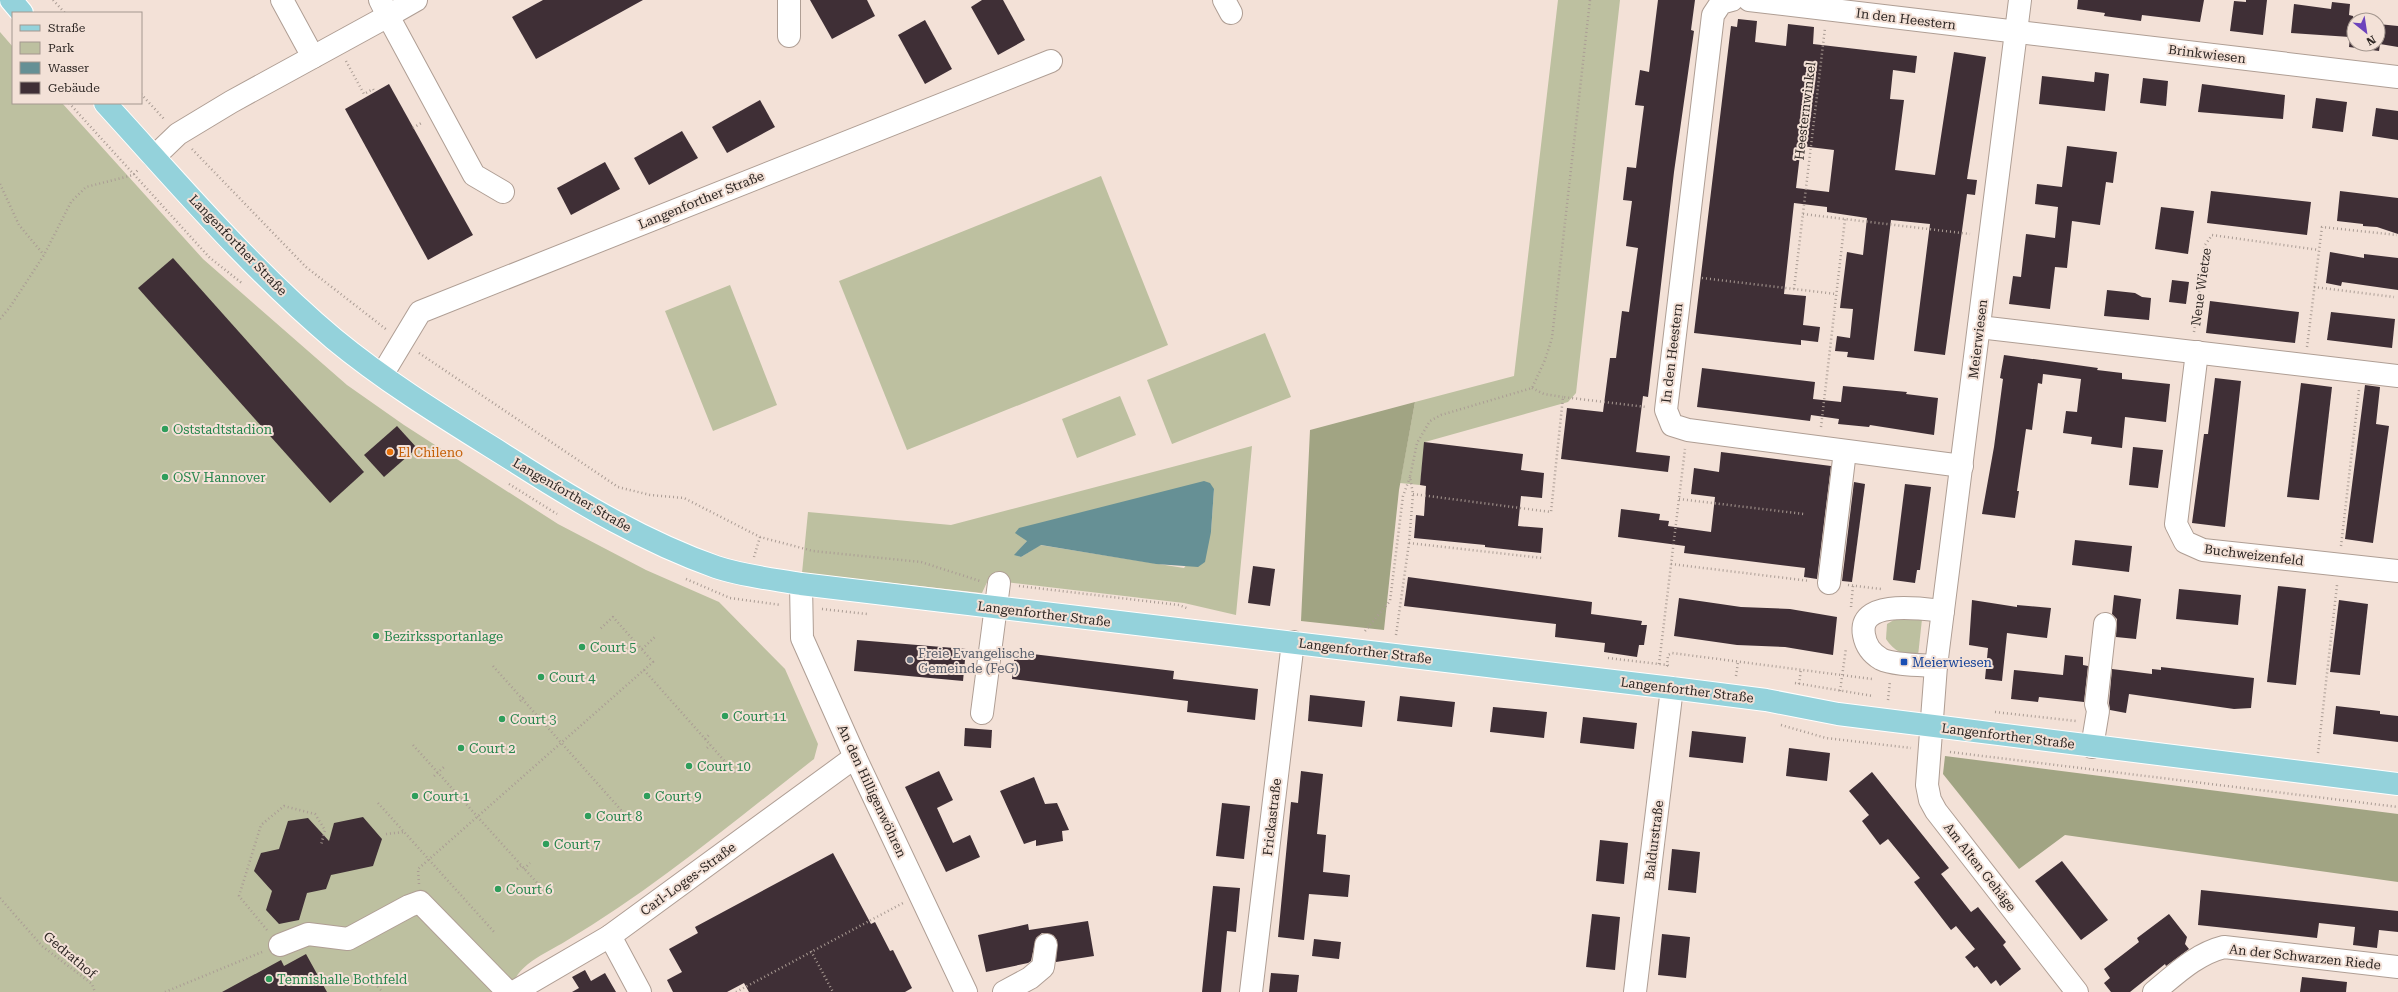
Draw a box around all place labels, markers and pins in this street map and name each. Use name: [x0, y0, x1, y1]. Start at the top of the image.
place label: Oststadtstadion: [173, 422, 273, 437]
marker: Oststadtstadion: [160, 424, 170, 434]
place label: El Chileno: [398, 445, 463, 460]
marker: El Chileno: [385, 447, 395, 457]
place label: OSV Hannover: [173, 470, 266, 485]
marker: OSV Hannover: [160, 472, 170, 482]
place label: Bezirkssportanlage: [384, 629, 503, 644]
marker: Bezirkssportanlage: [371, 631, 381, 641]
place label: Court 5: [590, 640, 636, 655]
marker: Court 5: [577, 642, 587, 652]
place label: Freie Evangelische Gemeinde (FeG): [918, 646, 1035, 676]
marker: Freie Evangelische Gemeinde (FeG): [905, 655, 915, 665]
place label: Meierwiesen: [1912, 655, 1993, 670]
marker: Meierwiesen: [1899, 657, 1909, 667]
place label: Court 4: [549, 670, 596, 685]
marker: Court 4: [536, 672, 546, 682]
place label: Court 11: [733, 709, 787, 724]
marker: Court 11: [720, 711, 730, 721]
place label: Court 3: [510, 712, 556, 727]
marker: Court 3: [497, 714, 507, 724]
place label: Court 2: [469, 741, 515, 756]
marker: Court 2: [456, 743, 466, 753]
place label: Court 10: [697, 759, 751, 774]
marker: Court 10: [684, 761, 694, 771]
place label: Court 1: [423, 789, 469, 804]
place label: Court 9: [655, 789, 701, 804]
marker: Court 1: [410, 791, 420, 801]
marker: Court 9: [642, 791, 652, 801]
place label: Court 8: [596, 809, 642, 824]
marker: Court 8: [583, 811, 593, 821]
place label: Court 7: [554, 837, 600, 852]
marker: Court 7: [541, 839, 551, 849]
place label: Court 6: [506, 882, 552, 897]
marker: Court 6: [493, 884, 503, 894]
place label: Tennishalle Bothfeld: [277, 972, 408, 987]
marker: Tennishalle Bothfeld: [264, 974, 274, 984]

